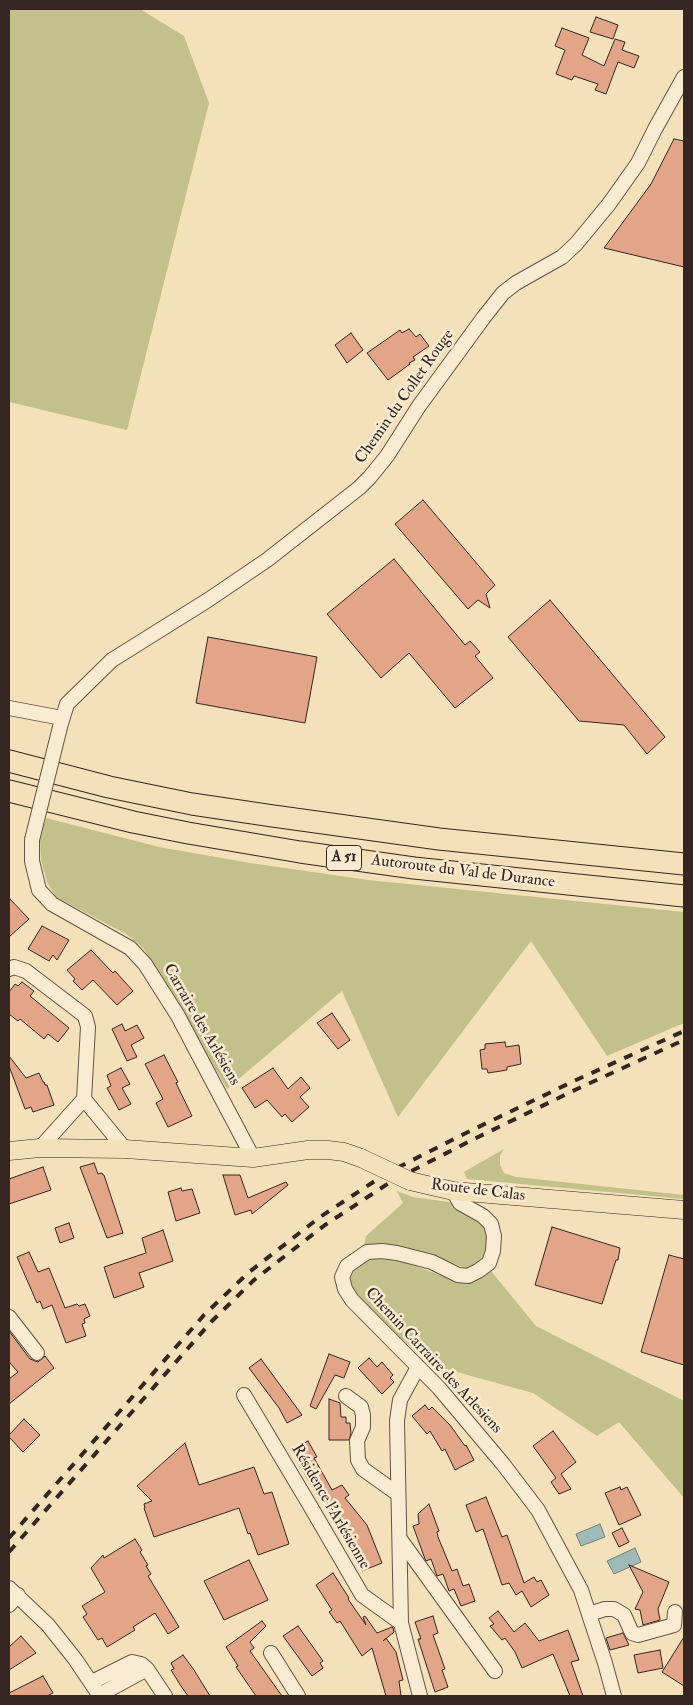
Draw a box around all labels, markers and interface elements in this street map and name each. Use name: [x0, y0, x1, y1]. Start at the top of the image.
street label: Chemin du Collet Rouge: [351, 326, 459, 468]
road number: A 51: [326, 846, 362, 870]
street label: Autoroute du Val de Durance: [370, 851, 556, 893]
street label: Carraire des Arlésiens: [158, 961, 244, 1089]
street label: Route de Calas: [430, 1176, 526, 1206]
street label: Chemin Carraire des Arlesiens: [360, 1284, 506, 1438]
street label: Résidence l'Arlésienne: [286, 1441, 374, 1573]

